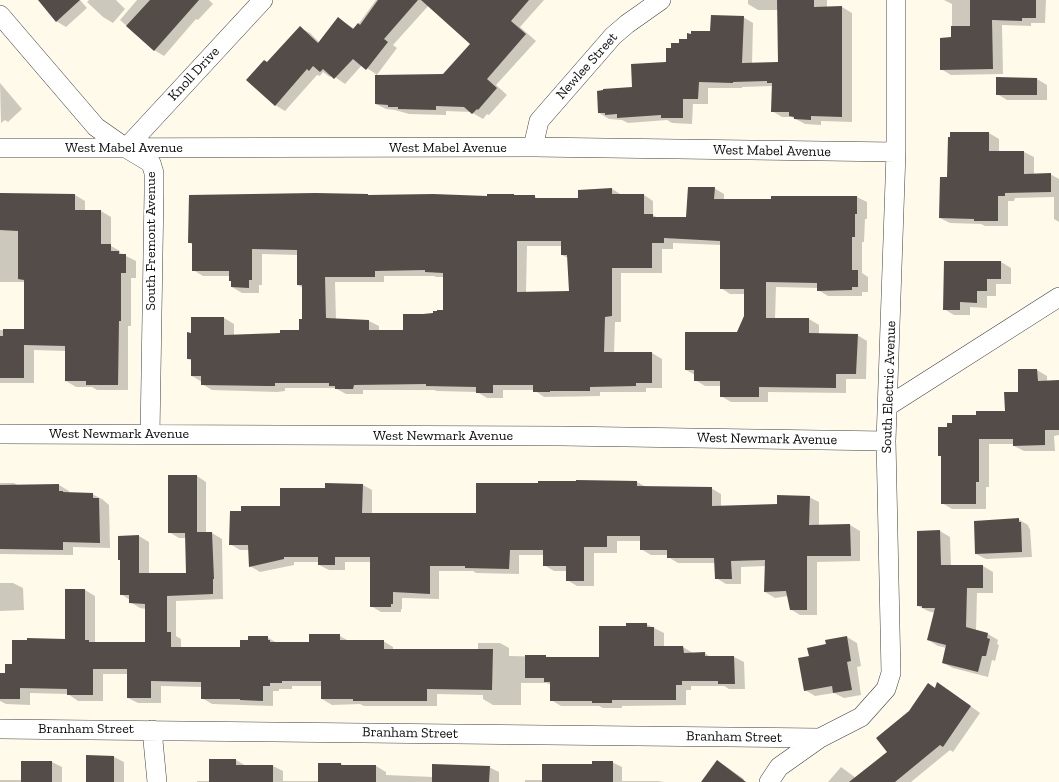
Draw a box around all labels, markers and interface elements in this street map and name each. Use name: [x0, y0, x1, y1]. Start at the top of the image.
street label: Newlee Street: [553, 29, 621, 103]
street label: Knoll Drive: [165, 43, 223, 105]
street label: West Mabel Avenue: [65, 140, 183, 156]
street label: West Mabel Avenue: [389, 140, 507, 156]
street label: West Mabel Avenue: [713, 142, 831, 160]
street label: South Fremont Avenue: [143, 172, 159, 310]
street label: South Electric Avenue: [878, 320, 900, 454]
street label: West Newmark Avenue: [49, 426, 189, 442]
street label: West Newmark Avenue: [373, 428, 513, 444]
street label: West Newmark Avenue: [697, 429, 837, 449]
street label: Branham Street: [38, 721, 134, 737]
street label: Branham Street: [362, 724, 458, 742]
street label: Branham Street: [686, 728, 782, 746]

